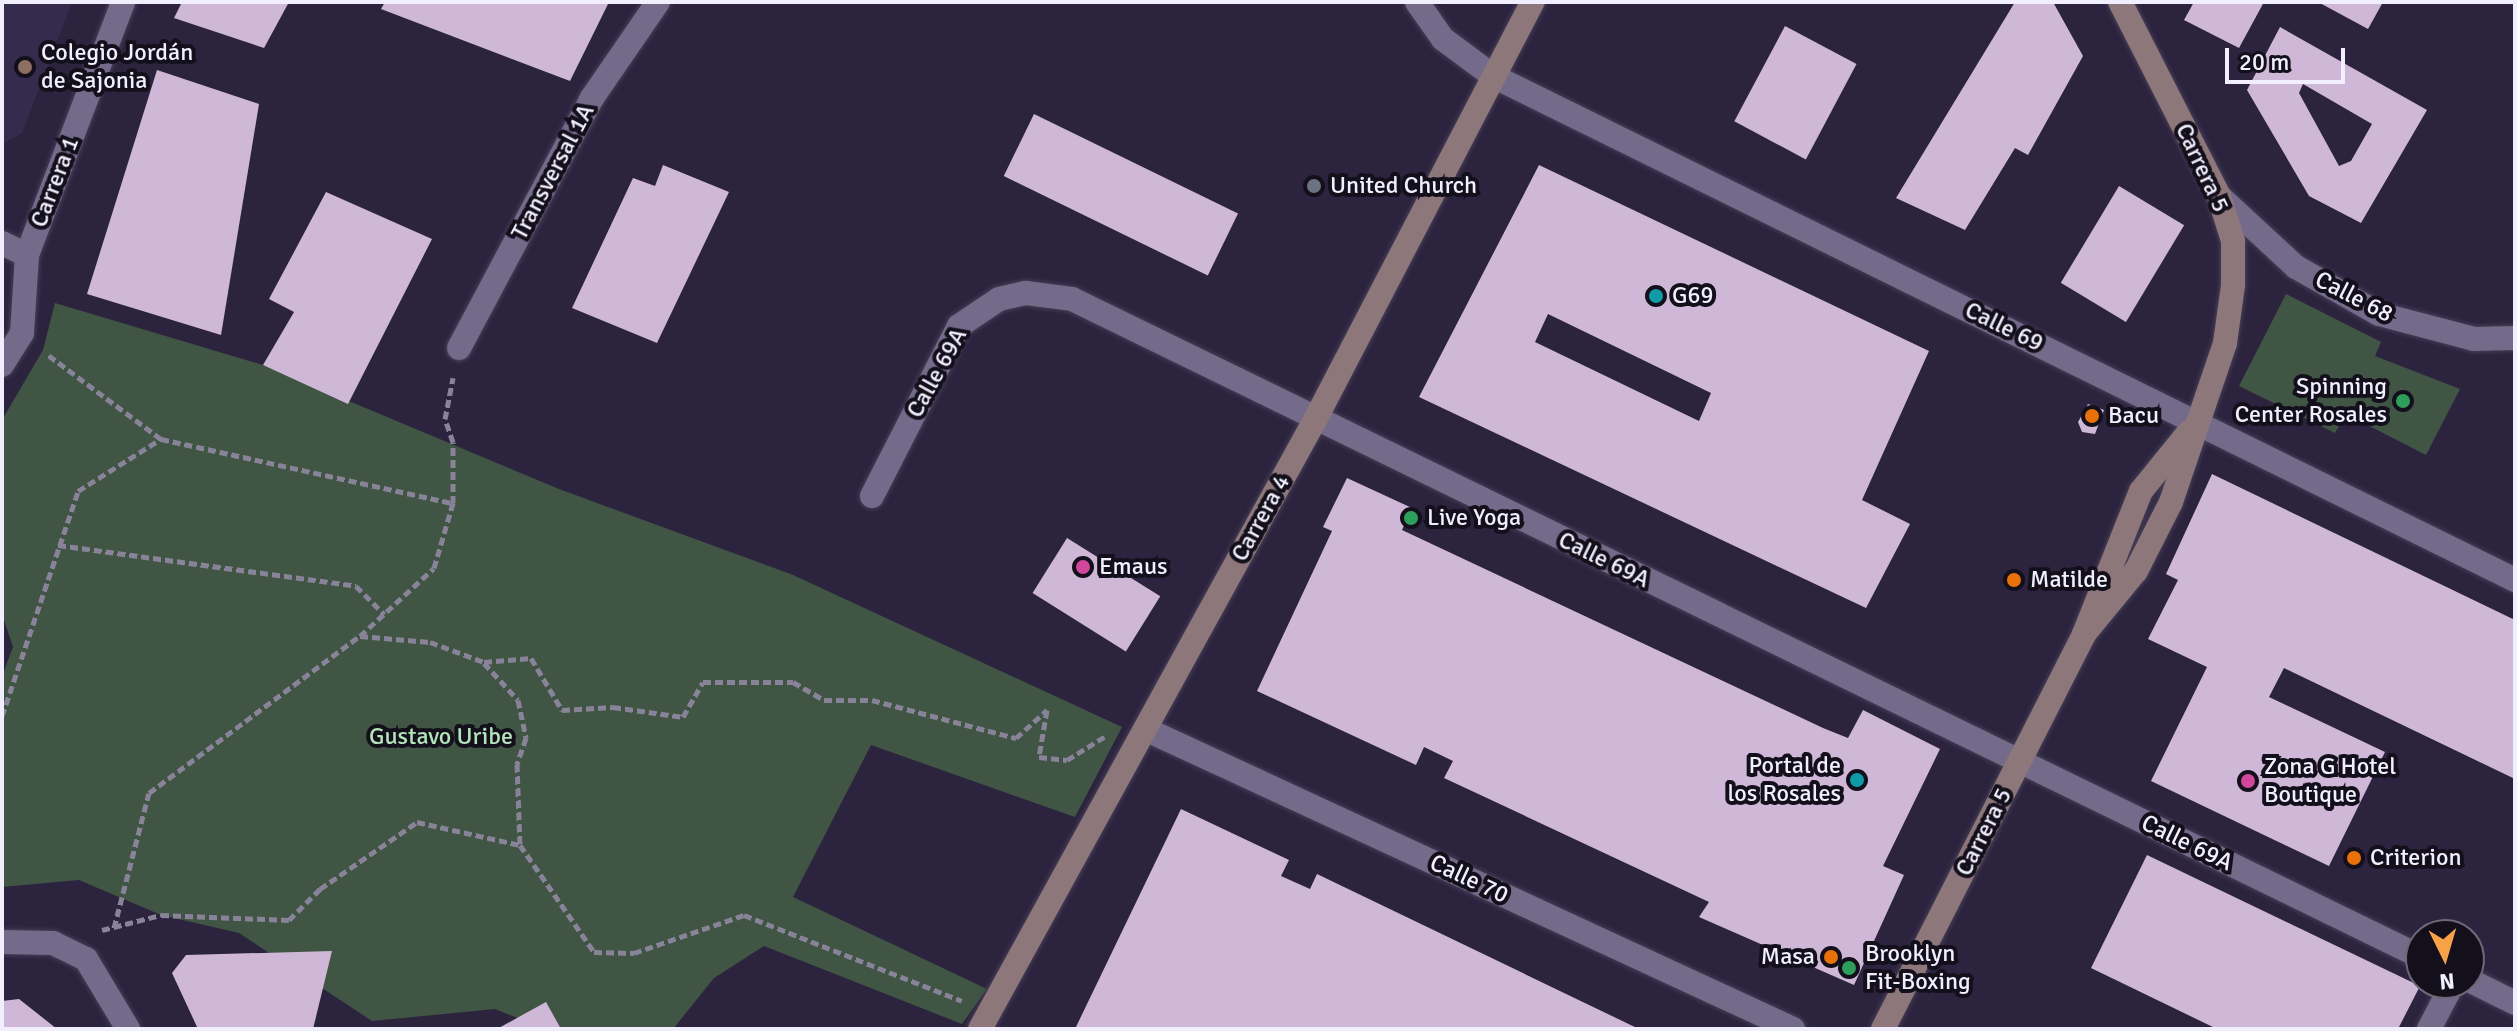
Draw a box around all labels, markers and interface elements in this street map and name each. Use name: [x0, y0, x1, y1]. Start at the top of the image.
scale bar: [2229, 32, 2349, 82]
place label: Colegio Jordán de Sajonia: [41, 39, 193, 95]
text: 20 m: [2239, 47, 2289, 77]
marker: Colegio Jordán de Sajonia: [16, 58, 34, 76]
street label: Transversal 1A: [505, 99, 601, 245]
street label: Carrera 5: [2169, 119, 2235, 217]
street label: Carrera 1: [25, 133, 85, 231]
place label: United Church: [1330, 172, 1477, 200]
marker: United Church: [1305, 177, 1323, 195]
street label: Calle 68: [2310, 265, 2398, 329]
place label: G69: [1672, 282, 1713, 310]
marker: G69: [1647, 287, 1665, 305]
street label: Calle 69: [1960, 296, 2048, 358]
street label: Calle 69A: [901, 323, 973, 423]
place label: Spinning Center Rosales: [2235, 373, 2387, 429]
marker: Spinning Center Rosales: [2394, 392, 2412, 410]
place label: Bacu: [2108, 402, 2159, 430]
marker: Bacu: [2083, 407, 2101, 425]
street label: Carrera 4: [1225, 470, 1297, 566]
place label: Live Yoga: [1427, 504, 1521, 532]
marker: Live Yoga: [1402, 509, 1420, 527]
street label: Calle 69A: [1554, 526, 1654, 594]
place label: Emaus: [1099, 553, 1168, 581]
marker: Emaus: [1074, 558, 1092, 576]
place label: Matilde: [2030, 566, 2108, 594]
marker: Matilde: [2005, 571, 2023, 589]
park label: Gustavo Uribe: [369, 723, 513, 751]
place label: Portal de los Rosales: [1727, 752, 1841, 808]
place label: Zona G Hotel Boutique: [2264, 753, 2396, 809]
marker: Portal de los Rosales: [1848, 771, 1866, 789]
marker: Zona G Hotel Boutique: [2239, 772, 2257, 790]
street label: Carrera 5: [1950, 783, 2018, 881]
street label: Calle 69A: [2137, 809, 2237, 877]
place label: Criterion: [2370, 844, 2462, 872]
street label: Calle 70: [1425, 848, 1513, 910]
marker: Criterion: [2345, 849, 2363, 867]
north arrow: [2405, 919, 2485, 999]
place label: Brooklyn Fit-Boxing: [1865, 940, 1971, 996]
place label: Masa: [1761, 943, 1815, 971]
marker: Masa: [1822, 948, 1840, 966]
marker: Brooklyn Fit-Boxing: [1840, 959, 1858, 977]
text: N: [2438, 967, 2456, 996]

